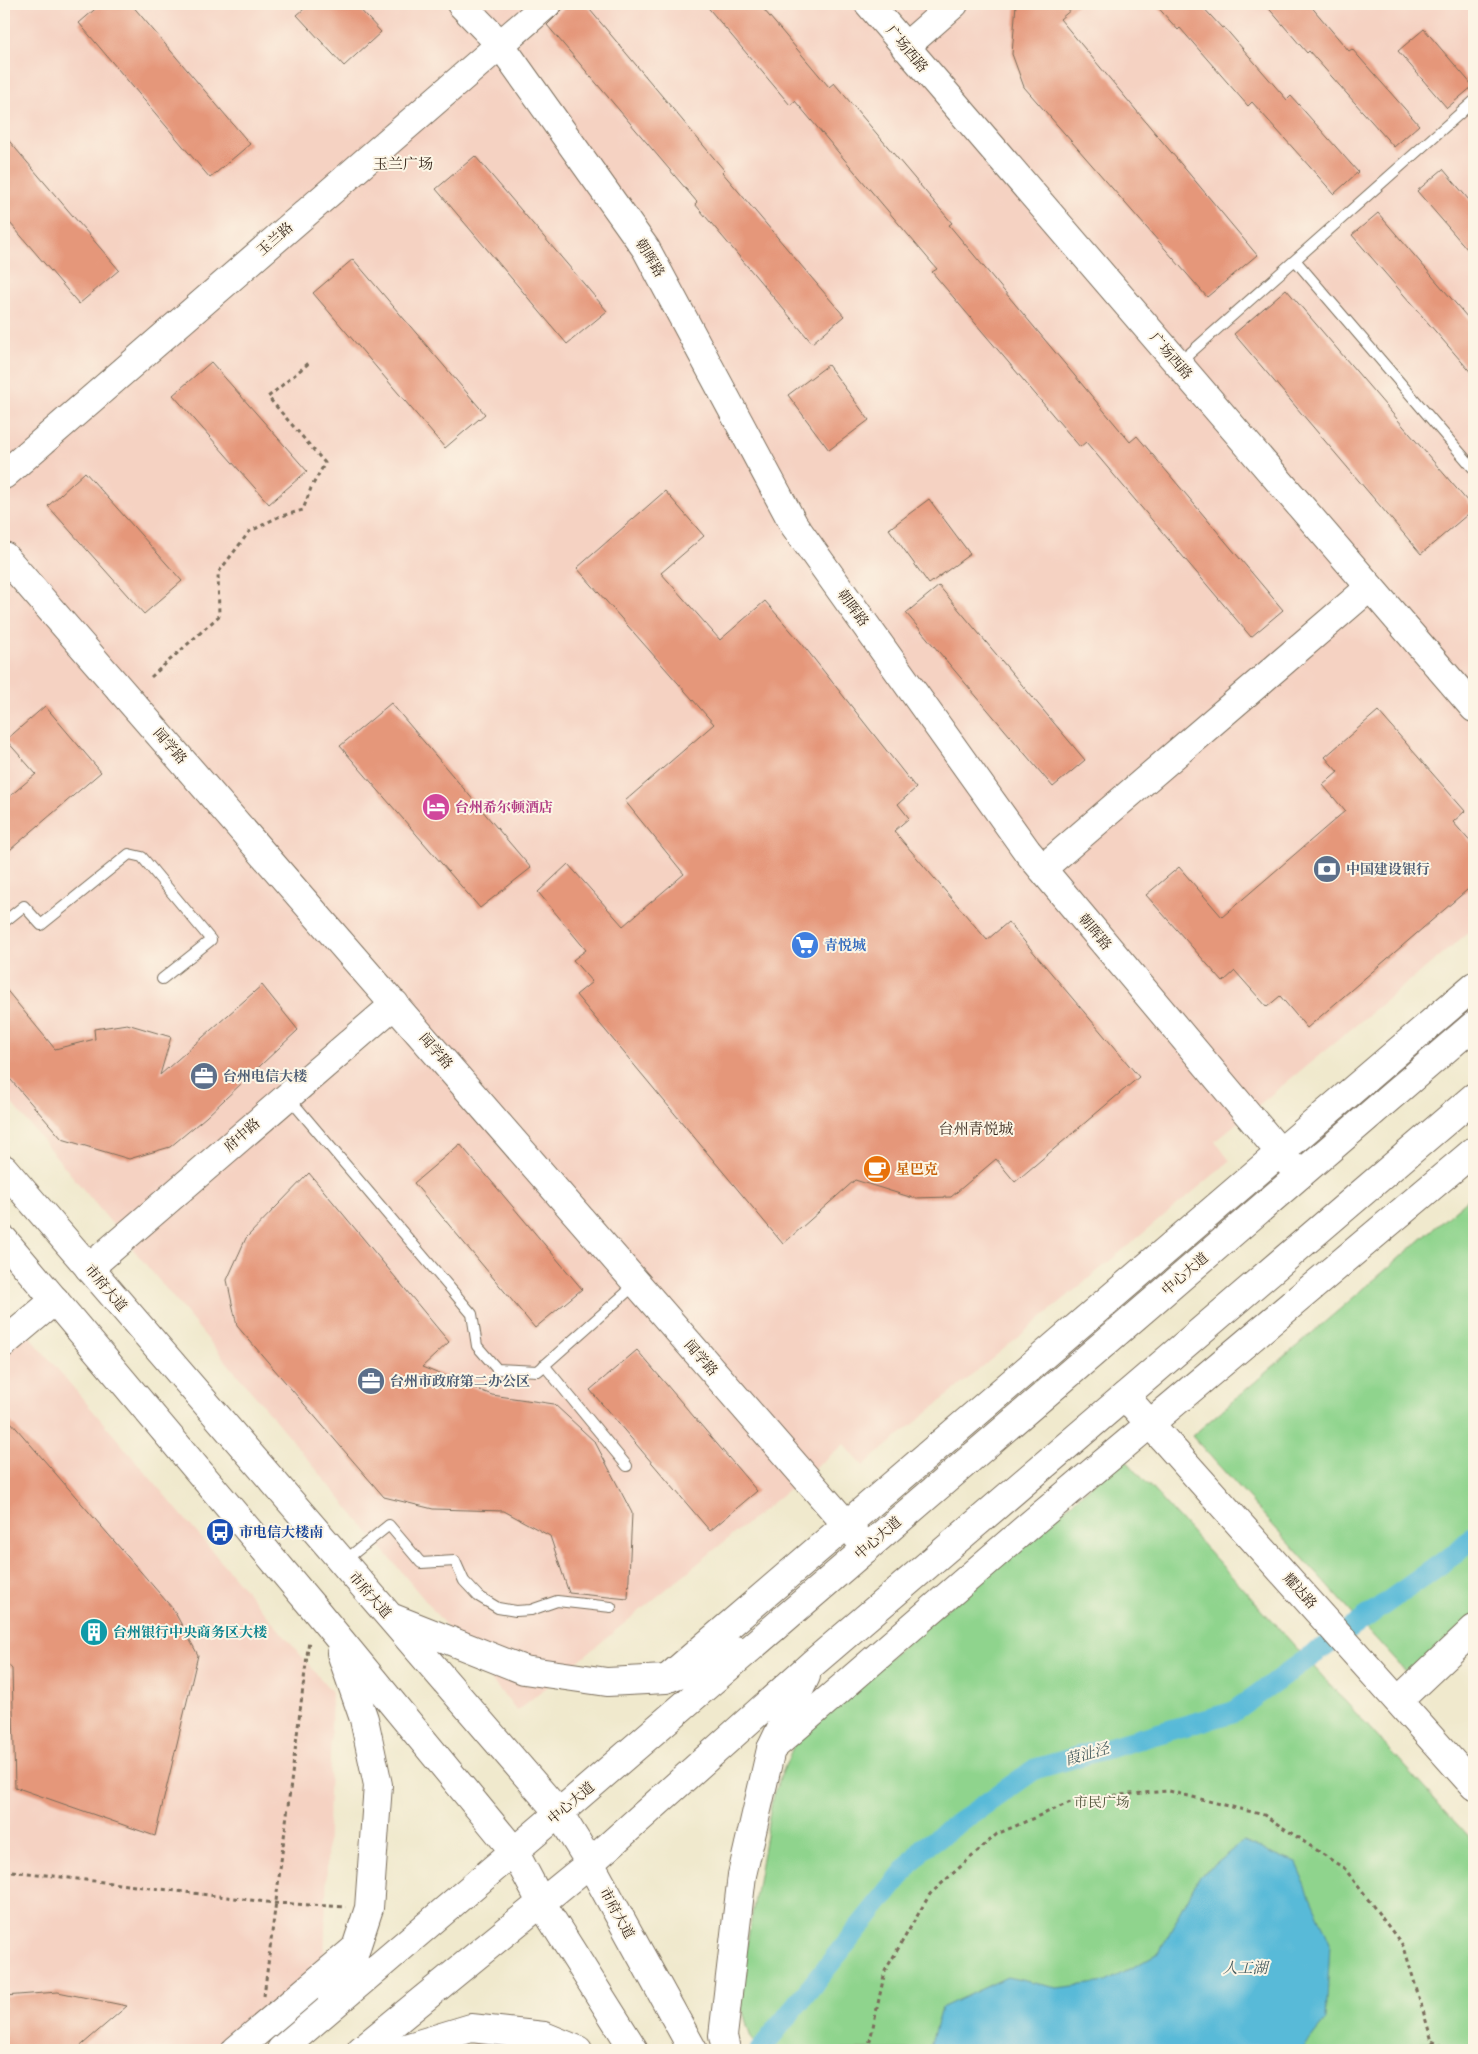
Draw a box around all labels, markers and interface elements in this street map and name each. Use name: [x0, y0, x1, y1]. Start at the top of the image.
street label: 广场西路: [882, 22, 932, 76]
district label: 玉兰广场: [373, 155, 433, 173]
street label: 玉兰路: [254, 219, 296, 259]
street label: 朝晖路: [632, 236, 668, 280]
street label: 广场西路: [1146, 329, 1196, 383]
street label: 朝晖路: [834, 586, 872, 630]
street label: 闻学路: [150, 725, 190, 767]
hotel icon: 台州希尔顿酒店: [421, 792, 451, 822]
place label: 台州希尔顿酒店: [455, 799, 553, 816]
bank icon: 中国建设银行: [1312, 854, 1342, 884]
place label: 中国建设银行: [1346, 861, 1430, 878]
street label: 朝晖路: [1075, 910, 1115, 954]
supermarket icon: 青悦城: [790, 930, 820, 960]
place label: 青悦城: [824, 937, 866, 954]
street label: 闻学路: [416, 1030, 456, 1072]
office icon: 台州电信大楼: [189, 1061, 219, 1091]
place label: 台州电信大楼: [223, 1068, 307, 1085]
street label: 府中路: [221, 1115, 263, 1155]
district label: 台州青悦城: [938, 1120, 1014, 1138]
cafe icon: 星巴克: [862, 1154, 892, 1184]
place label: 星巴克: [896, 1161, 938, 1178]
street label: 中心大道: [1158, 1249, 1212, 1299]
street label: 市府大道: [81, 1261, 131, 1315]
street label: 闻学路: [681, 1337, 721, 1379]
office icon: 台州市政府第二办公区: [356, 1366, 386, 1396]
place label: 台州市政府第二办公区: [390, 1373, 530, 1390]
street label: 中心大道: [851, 1513, 905, 1563]
bus stop icon: 市电信大楼南: [205, 1517, 235, 1547]
place label: 市电信大楼南: [239, 1524, 323, 1541]
street label: 市府大道: [345, 1568, 395, 1622]
street label: 耀达路: [1280, 1570, 1320, 1612]
building icon: 台州银行中央商务区大楼: [79, 1617, 109, 1647]
place label: 台州银行中央商务区大楼: [113, 1624, 267, 1641]
water label: 葭沚泾: [1063, 1739, 1112, 1769]
street label: 中心大道: [544, 1778, 598, 1828]
park label: 市民广场: [1074, 1794, 1130, 1811]
street label: 市府大道: [596, 1884, 638, 1942]
water label: 人工湖: [1222, 1959, 1270, 1977]

